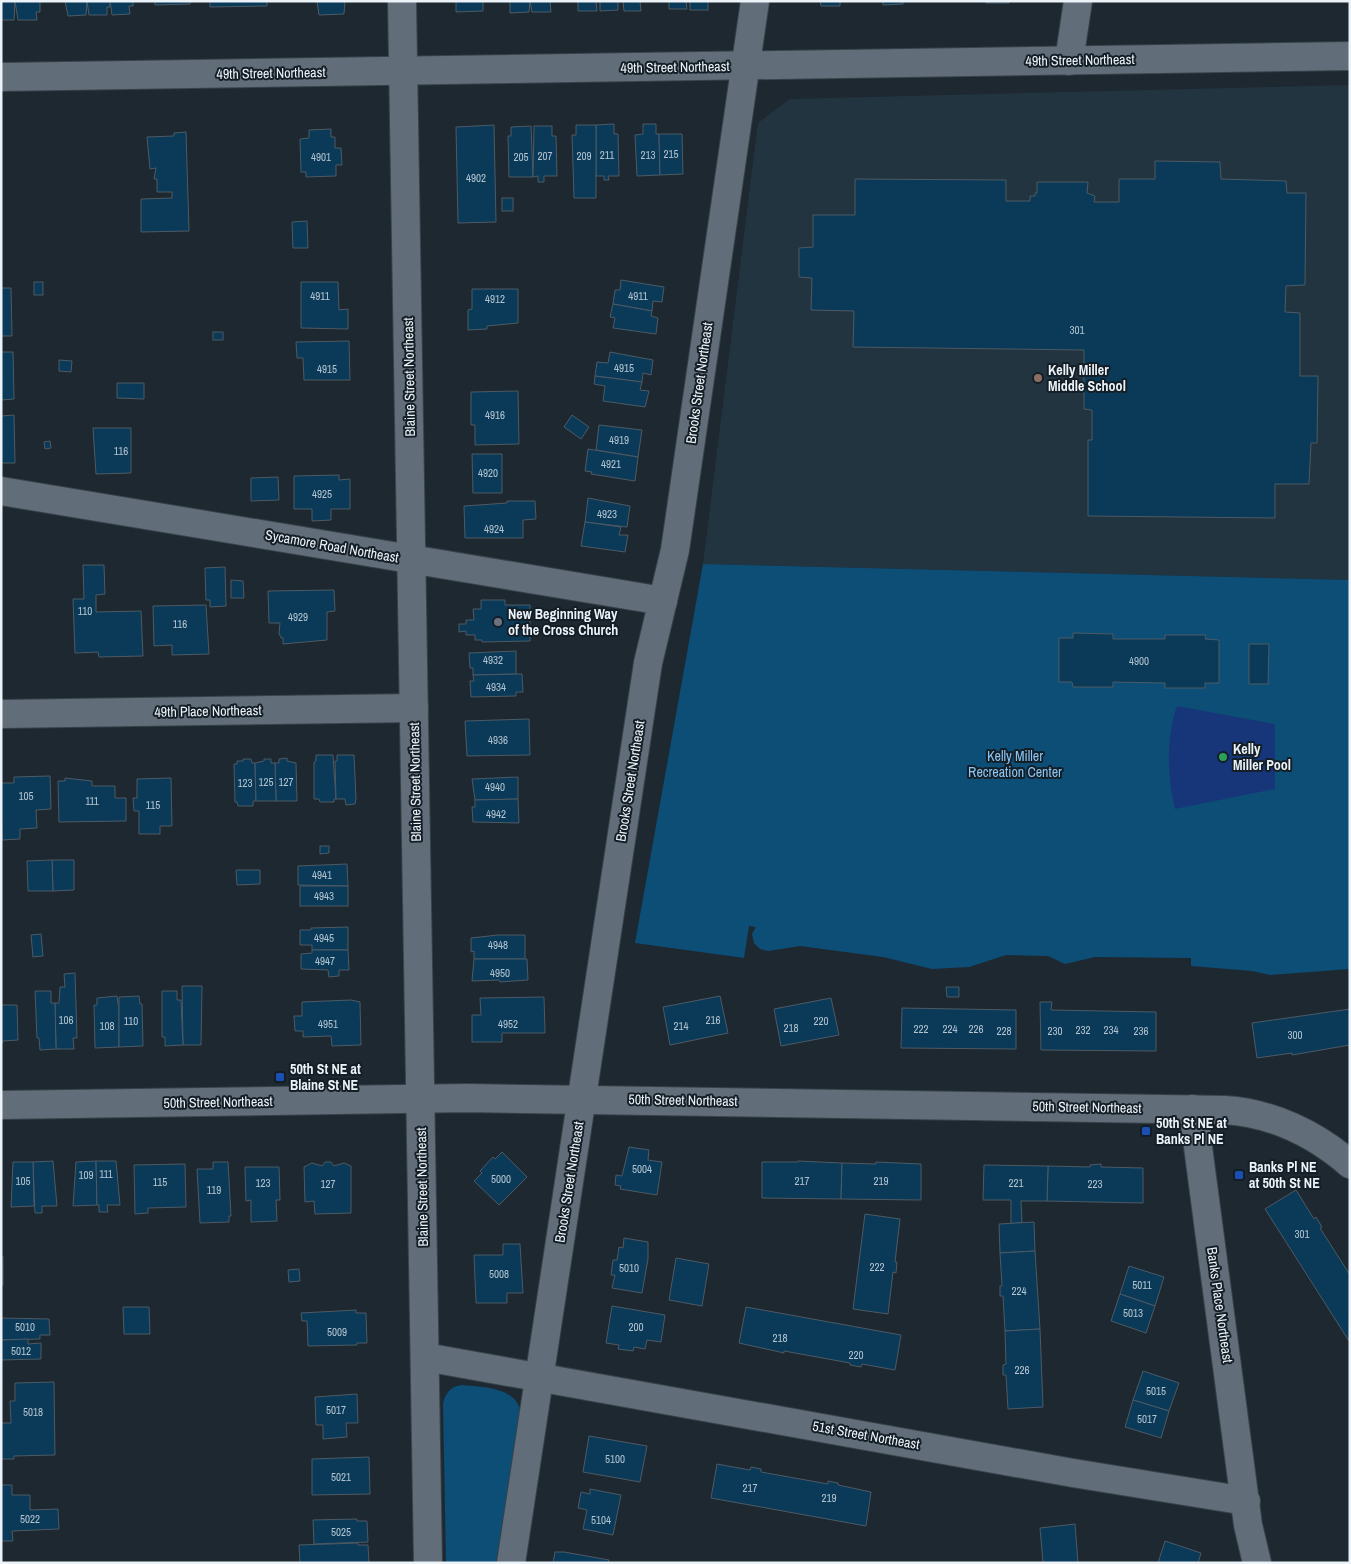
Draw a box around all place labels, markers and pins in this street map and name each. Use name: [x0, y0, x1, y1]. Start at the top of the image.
place label: Kelly Miller Middle School: [1048, 361, 1126, 395]
marker: Kelly Miller Middle School: [1032, 372, 1044, 384]
place label: New Beginning Way of the Cross Church: [508, 605, 618, 639]
marker: New Beginning Way of the Cross Church: [492, 616, 504, 628]
place label: Kelly Miller Pool: [1233, 740, 1291, 774]
marker: Kelly Miller Pool: [1217, 751, 1229, 763]
place label: 50th St NE at Blaine St NE: [290, 1060, 361, 1094]
marker: 50th St NE at Blaine St NE: [274, 1071, 286, 1083]
place label: 50th St NE at Banks Pl NE: [1156, 1114, 1227, 1148]
marker: 50th St NE at Banks Pl NE: [1140, 1125, 1152, 1137]
place label: Banks Pl NE at 50th St NE: [1249, 1158, 1320, 1192]
marker: Banks Pl NE at 50th St NE: [1233, 1169, 1245, 1181]

